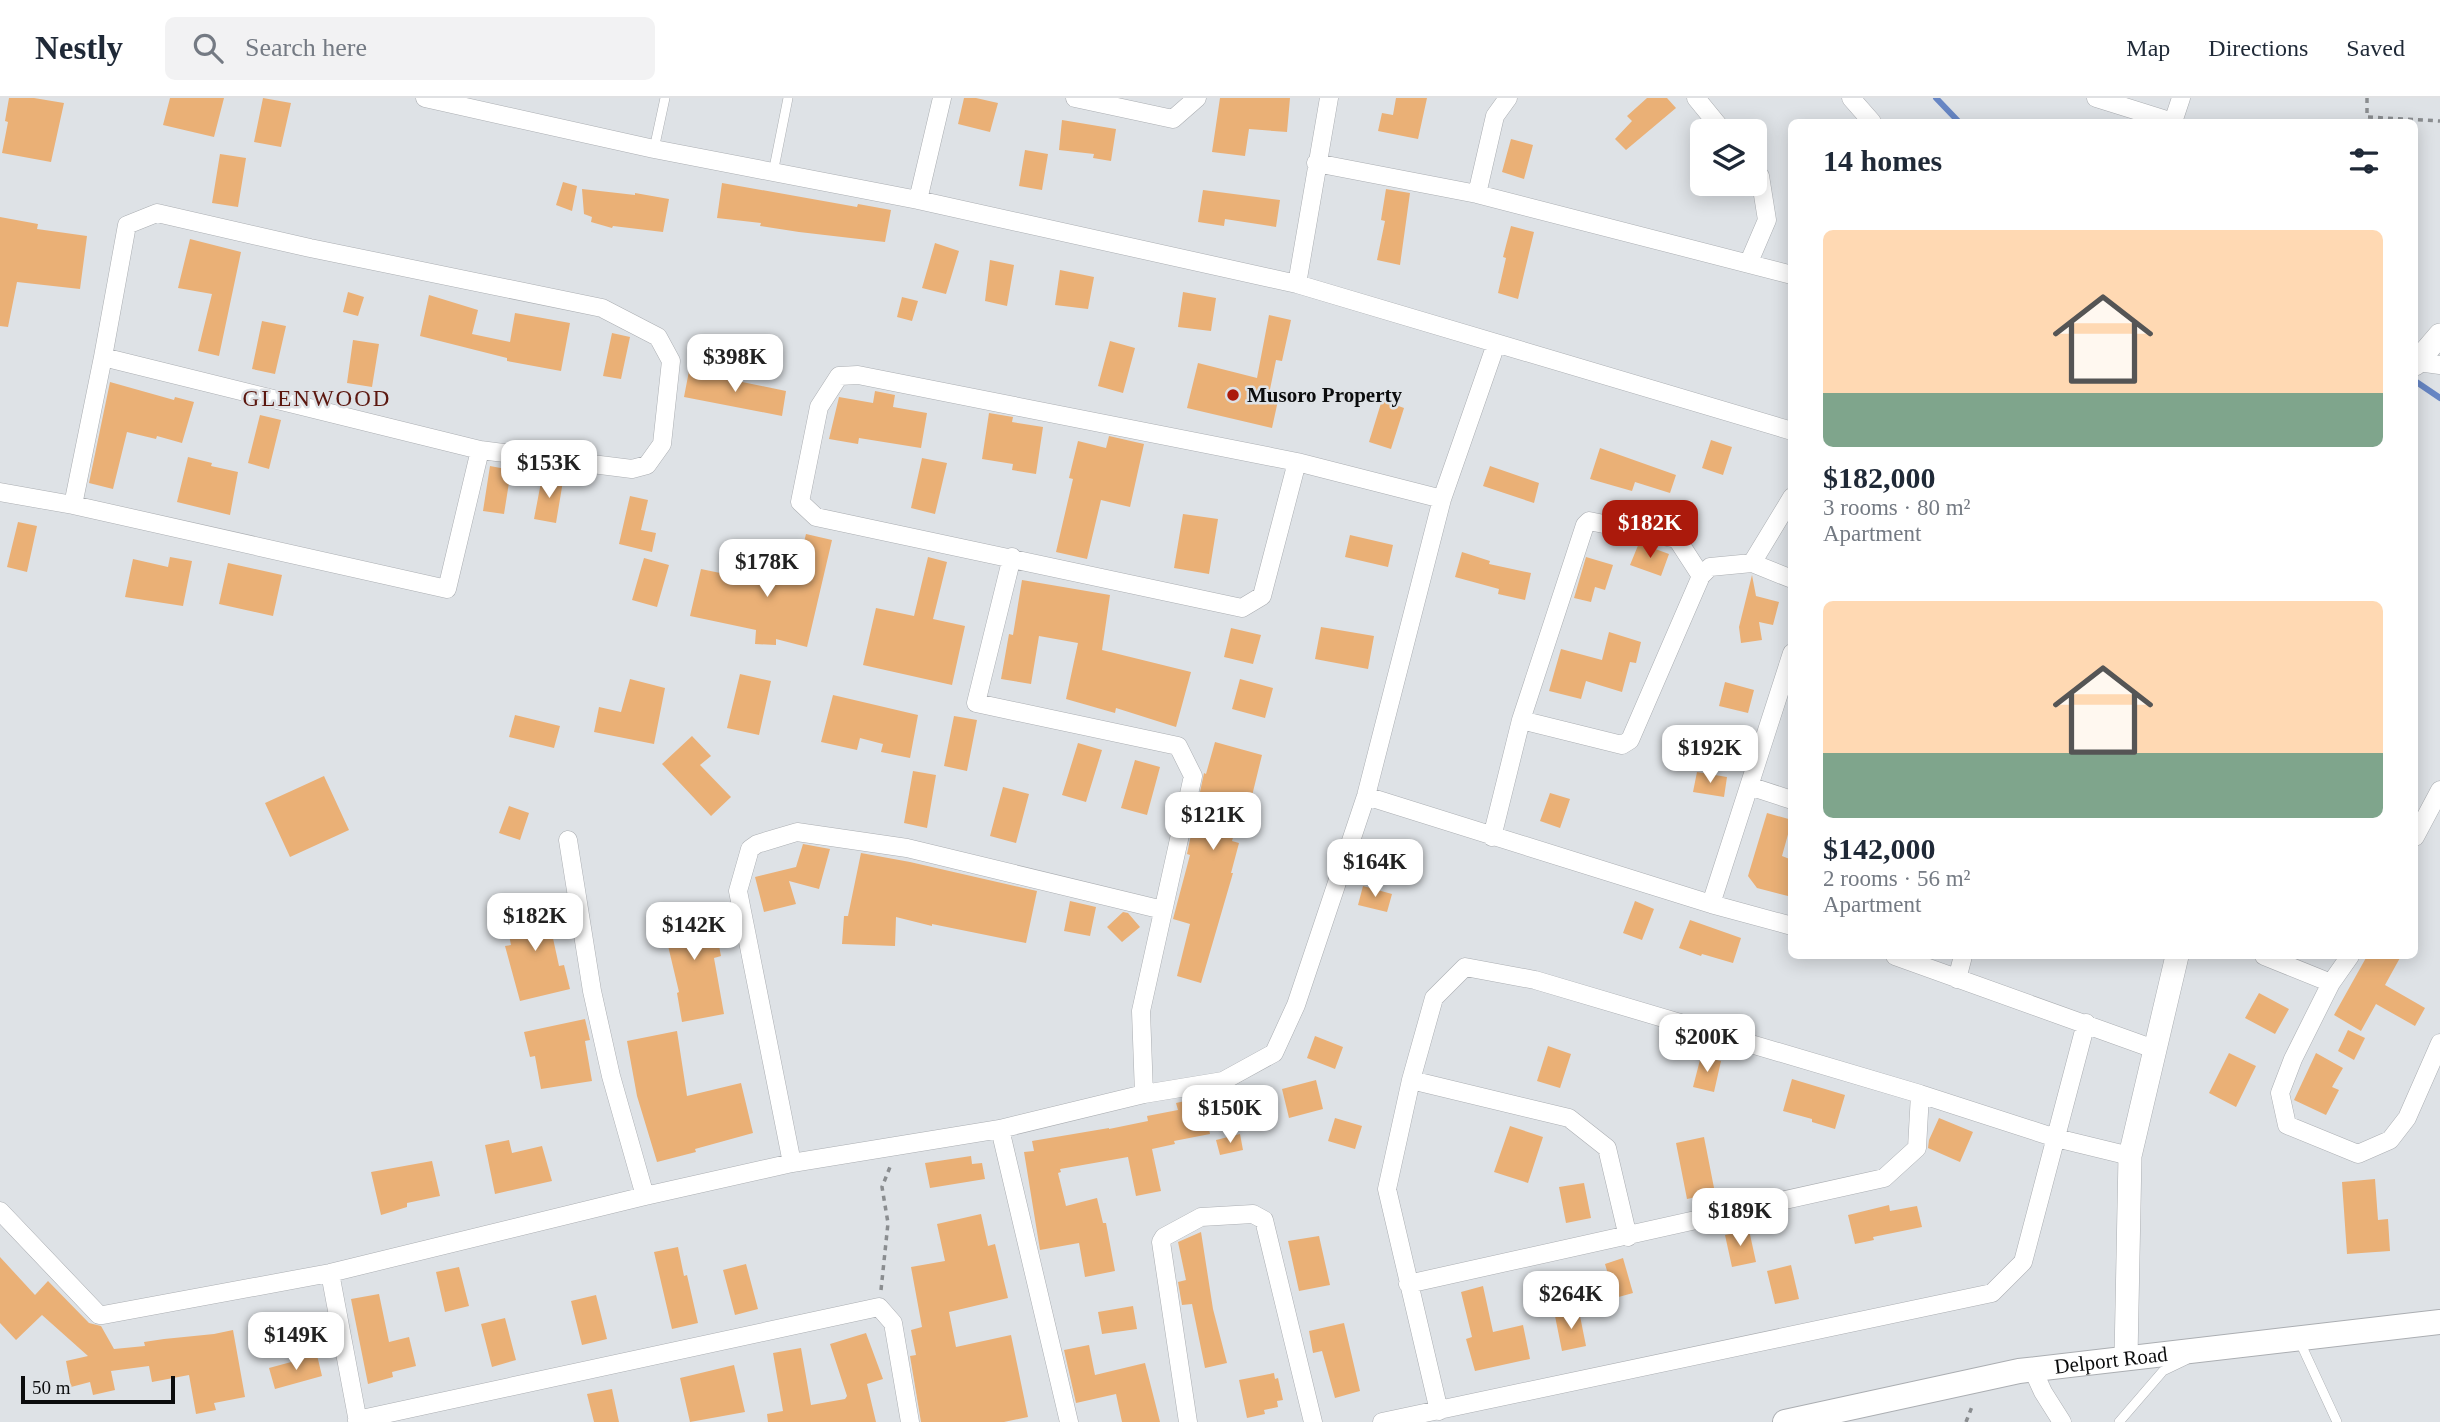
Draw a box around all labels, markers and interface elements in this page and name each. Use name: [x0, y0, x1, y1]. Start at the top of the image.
search box: [165, 17, 655, 80]
icon: search: [189, 29, 227, 67]
text: Nestly: [35, 30, 123, 66]
text: Search here: [245, 33, 367, 62]
text: Map: [2126, 35, 2170, 61]
text: Directions: [2208, 35, 2308, 61]
text: Saved: [2346, 35, 2405, 61]
map controls: [1690, 119, 1767, 196]
button: layers: [1690, 119, 1767, 196]
icon: filters: [2345, 142, 2383, 180]
text: 14 homes: [1823, 144, 1942, 177]
icon: home: [2040, 276, 2166, 402]
pin: $398K: [686, 334, 784, 394]
text: $398K: [703, 344, 767, 369]
place label: Musoro Property: [1247, 383, 1402, 407]
district label: GLENWOOD: [243, 386, 391, 411]
marker: Musoro Property: [1225, 387, 1241, 403]
pin: $153K: [500, 440, 598, 500]
text: $153K: [517, 450, 581, 475]
text: $182,000: [1823, 461, 1936, 494]
text: 3 rooms · 80 m²: [1823, 495, 1970, 520]
pin: $182K: [1601, 500, 1699, 560]
text: $182K: [1618, 510, 1682, 535]
text: Apartment: [1823, 521, 1921, 546]
pin: $178K: [718, 540, 816, 599]
text: $178K: [735, 549, 799, 574]
icon: home: [2040, 647, 2166, 773]
pin: $192K: [1661, 726, 1759, 785]
text: $192K: [1678, 735, 1742, 760]
pin: $121K: [1164, 792, 1262, 852]
text: $121K: [1181, 802, 1245, 827]
text: $142,000: [1823, 832, 1936, 865]
pin: $164K: [1326, 840, 1424, 899]
text: $164K: [1343, 849, 1407, 874]
text: 2 rooms · 56 m²: [1823, 866, 1970, 891]
text: Apartment: [1823, 892, 1921, 917]
pin: $182K: [486, 894, 584, 953]
pin: $142K: [645, 902, 743, 962]
text: $182K: [503, 903, 567, 928]
text: $142K: [662, 912, 726, 937]
pin: $200K: [1658, 1014, 1756, 1074]
text: $200K: [1675, 1024, 1739, 1049]
pin: $150K: [1181, 1086, 1279, 1145]
text: $150K: [1198, 1095, 1262, 1120]
pin: $189K: [1691, 1188, 1789, 1248]
text: $189K: [1708, 1198, 1772, 1223]
pin: $264K: [1522, 1272, 1620, 1331]
text: $264K: [1539, 1281, 1603, 1306]
pin: $149K: [247, 1312, 345, 1372]
text: $149K: [264, 1322, 328, 1347]
street label: Delport Road: [2053, 1342, 2169, 1379]
scale bar: [21, 1373, 175, 1405]
text: 50 m: [32, 1377, 71, 1398]

